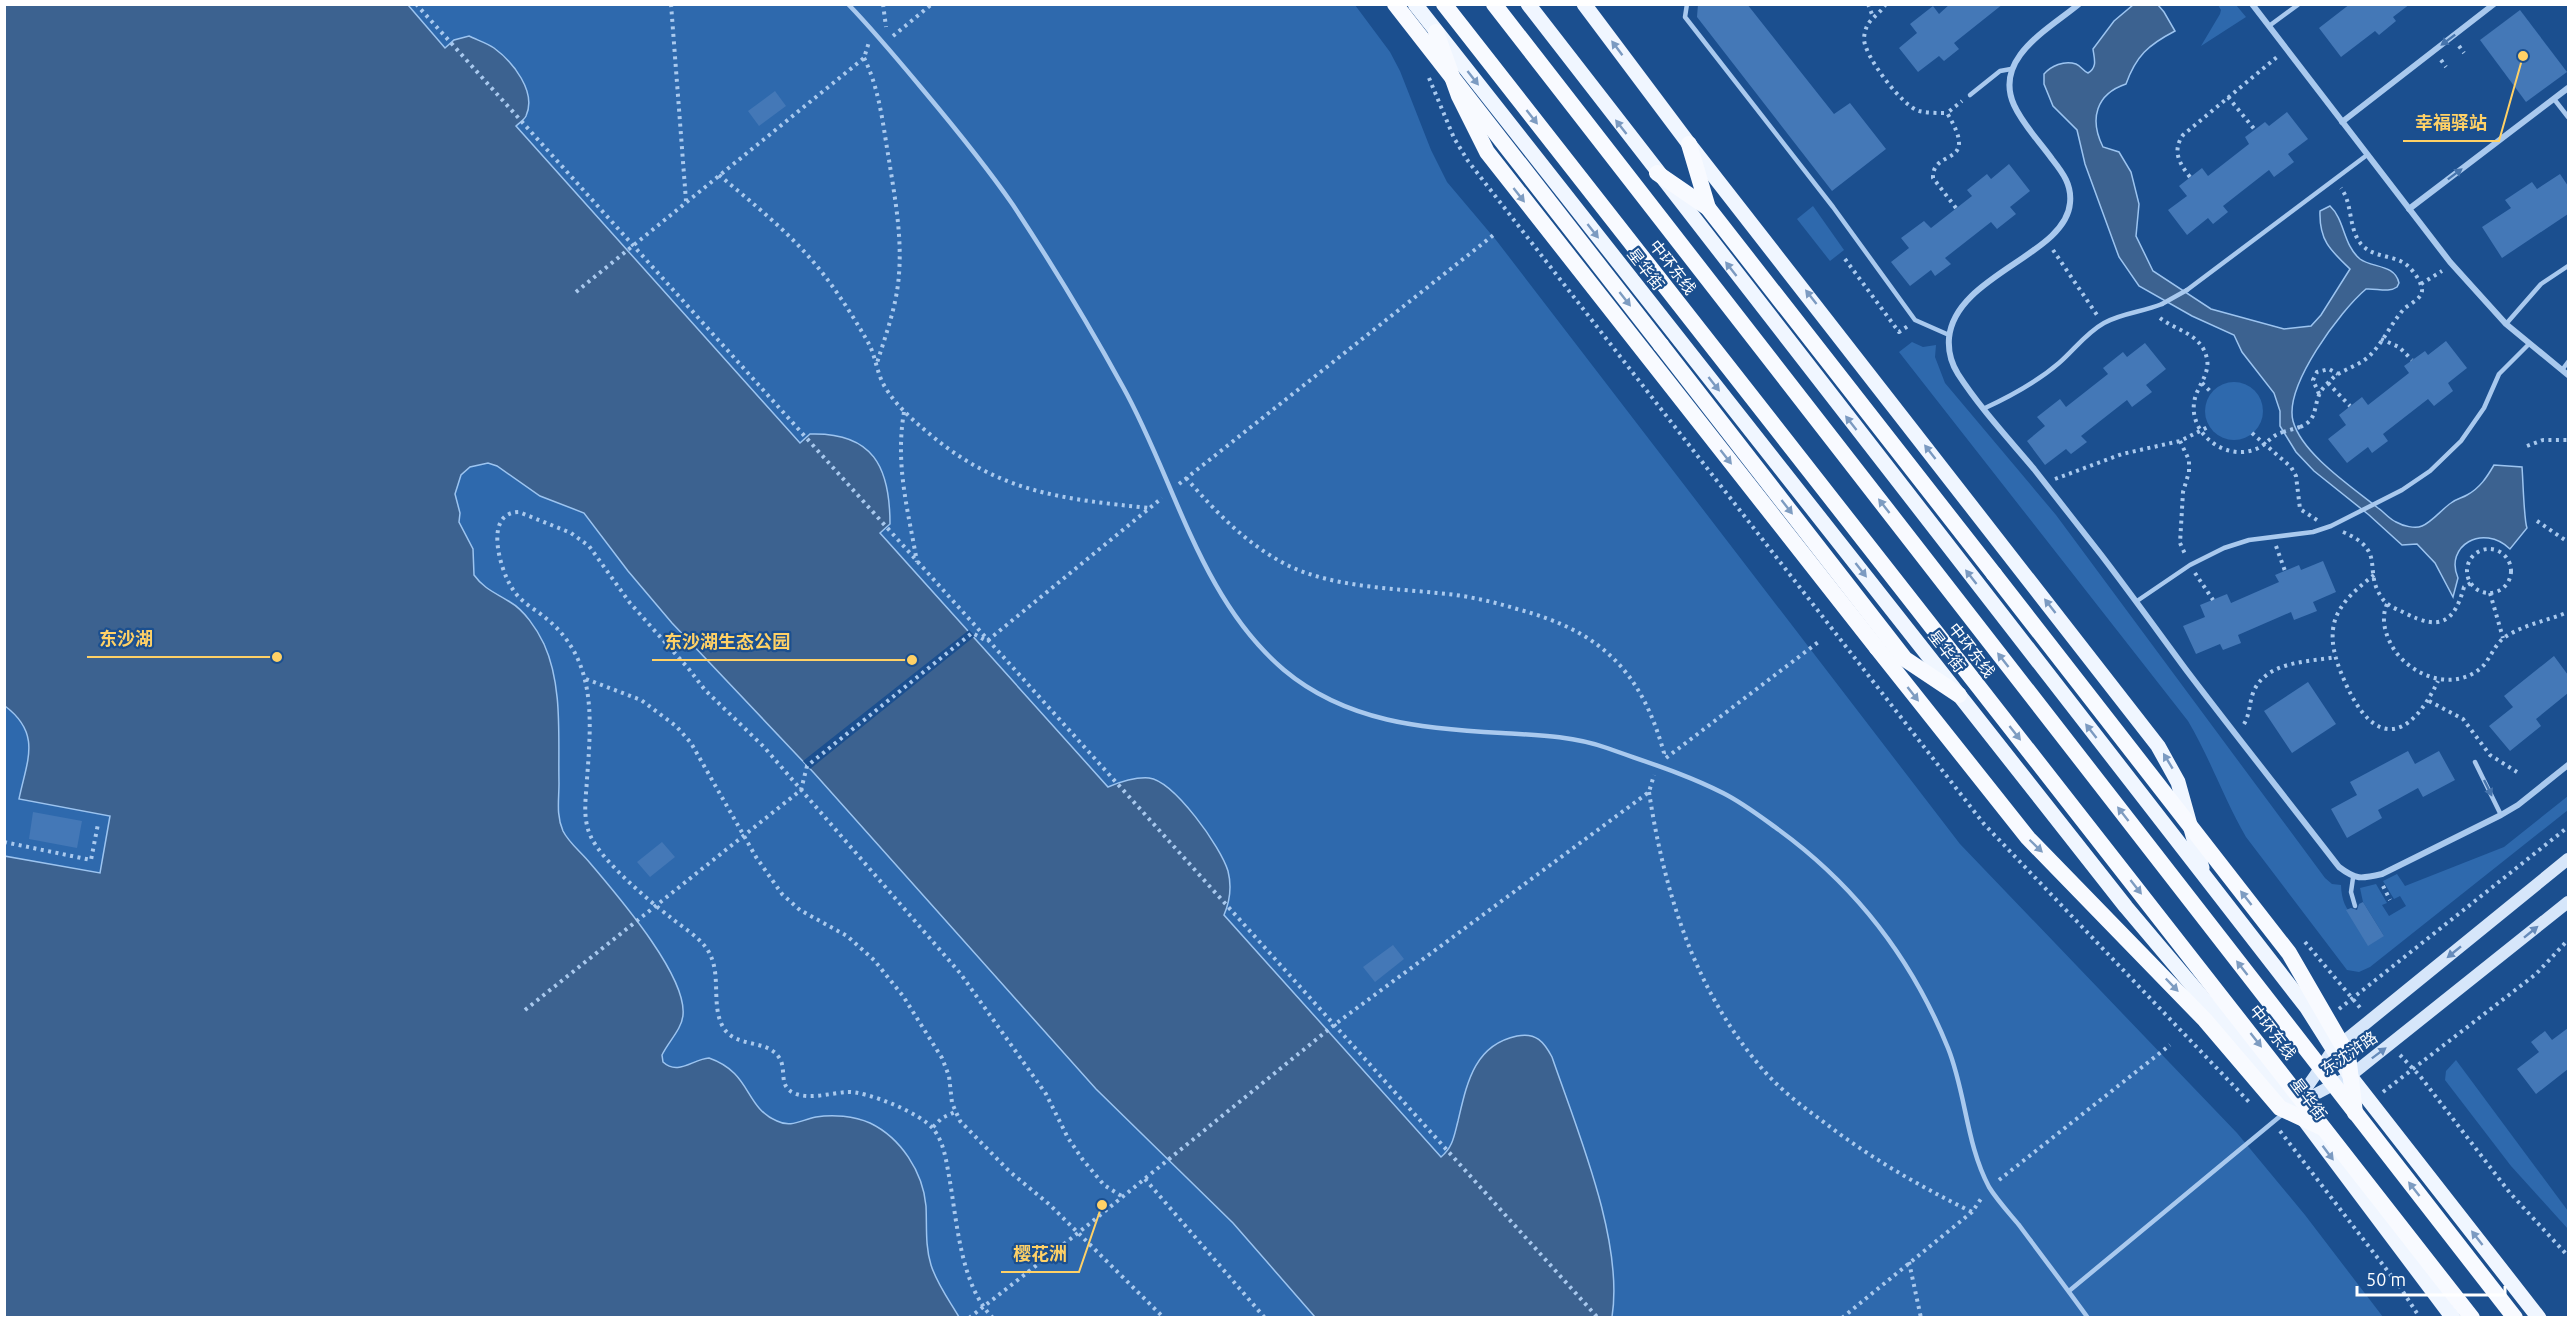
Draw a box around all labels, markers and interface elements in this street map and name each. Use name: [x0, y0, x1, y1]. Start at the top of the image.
one-way arrow: [2440, 34, 2456, 46]
one-way arrow: [1611, 40, 1623, 55]
one-way arrow: [1466, 70, 1479, 86]
callout: 幸福驿站: [2403, 105, 2499, 141]
one-way arrow: [1526, 108, 1538, 124]
text: 幸福驿站: [2415, 112, 2487, 132]
one-way arrow: [1614, 119, 1627, 135]
one-way arrow: [2447, 168, 2463, 180]
one-way arrow: [1513, 188, 1525, 203]
one-way arrow: [1587, 223, 1600, 239]
street label: 中环东线: [1646, 236, 1700, 298]
street label: 星华街: [1624, 245, 1668, 293]
one-way arrow: [1726, 262, 1738, 277]
one-way arrow: [1805, 290, 1817, 306]
one-way arrow: [1618, 291, 1630, 306]
one-way arrow: [1708, 377, 1720, 392]
one-way arrow: [1845, 415, 1858, 431]
one-way arrow: [1925, 444, 1937, 459]
one-way arrow: [1719, 450, 1731, 465]
one-way arrow: [1878, 498, 1890, 513]
one-way arrow: [1781, 499, 1793, 515]
one-way arrow: [1854, 563, 1866, 578]
one-way arrow: [1965, 569, 1978, 585]
one-way arrow: [2043, 598, 2056, 614]
street label: 中环东线: [1945, 619, 1999, 681]
callout: 东沙湖: [87, 621, 165, 657]
callout: 东沙湖生态公园: [652, 624, 802, 660]
street label: 星华街: [1925, 627, 1969, 675]
text: 东沙湖: [99, 628, 153, 648]
text: 东沙湖生态公园: [664, 631, 790, 651]
one-way arrow: [1997, 652, 2010, 668]
one-way arrow: [1906, 687, 1918, 702]
one-way arrow: [2085, 723, 2097, 739]
one-way arrow: [2009, 726, 2021, 741]
one-way arrow: [2162, 753, 2173, 769]
one-way arrow: [2483, 780, 2493, 797]
one-way arrow: [2116, 806, 2129, 822]
one-way arrow: [2028, 838, 2042, 852]
one-way arrow: [2129, 879, 2141, 894]
one-way arrow: [2240, 890, 2252, 905]
one-way arrow: [2524, 926, 2539, 938]
one-way arrow: [2447, 945, 2462, 958]
one-way arrow: [2236, 960, 2249, 976]
one-way arrow: [2164, 978, 2178, 992]
street label: 中环东线: [2246, 1001, 2300, 1063]
street label: 东沈浒路: [2317, 1028, 2381, 1078]
one-way arrow: [2250, 1032, 2263, 1048]
one-way arrow: [2371, 1047, 2387, 1060]
street label: 星华街: [2287, 1074, 2331, 1124]
one-way arrow: [2322, 1145, 2334, 1161]
one-way arrow: [2407, 1181, 2420, 1197]
one-way arrow: [2471, 1231, 2483, 1246]
callout: 樱花洲: [1001, 1236, 1079, 1272]
text: 樱花洲: [1013, 1243, 1067, 1263]
scale bar: [2357, 1259, 2506, 1297]
text: 50 m: [2366, 1269, 2406, 1289]

